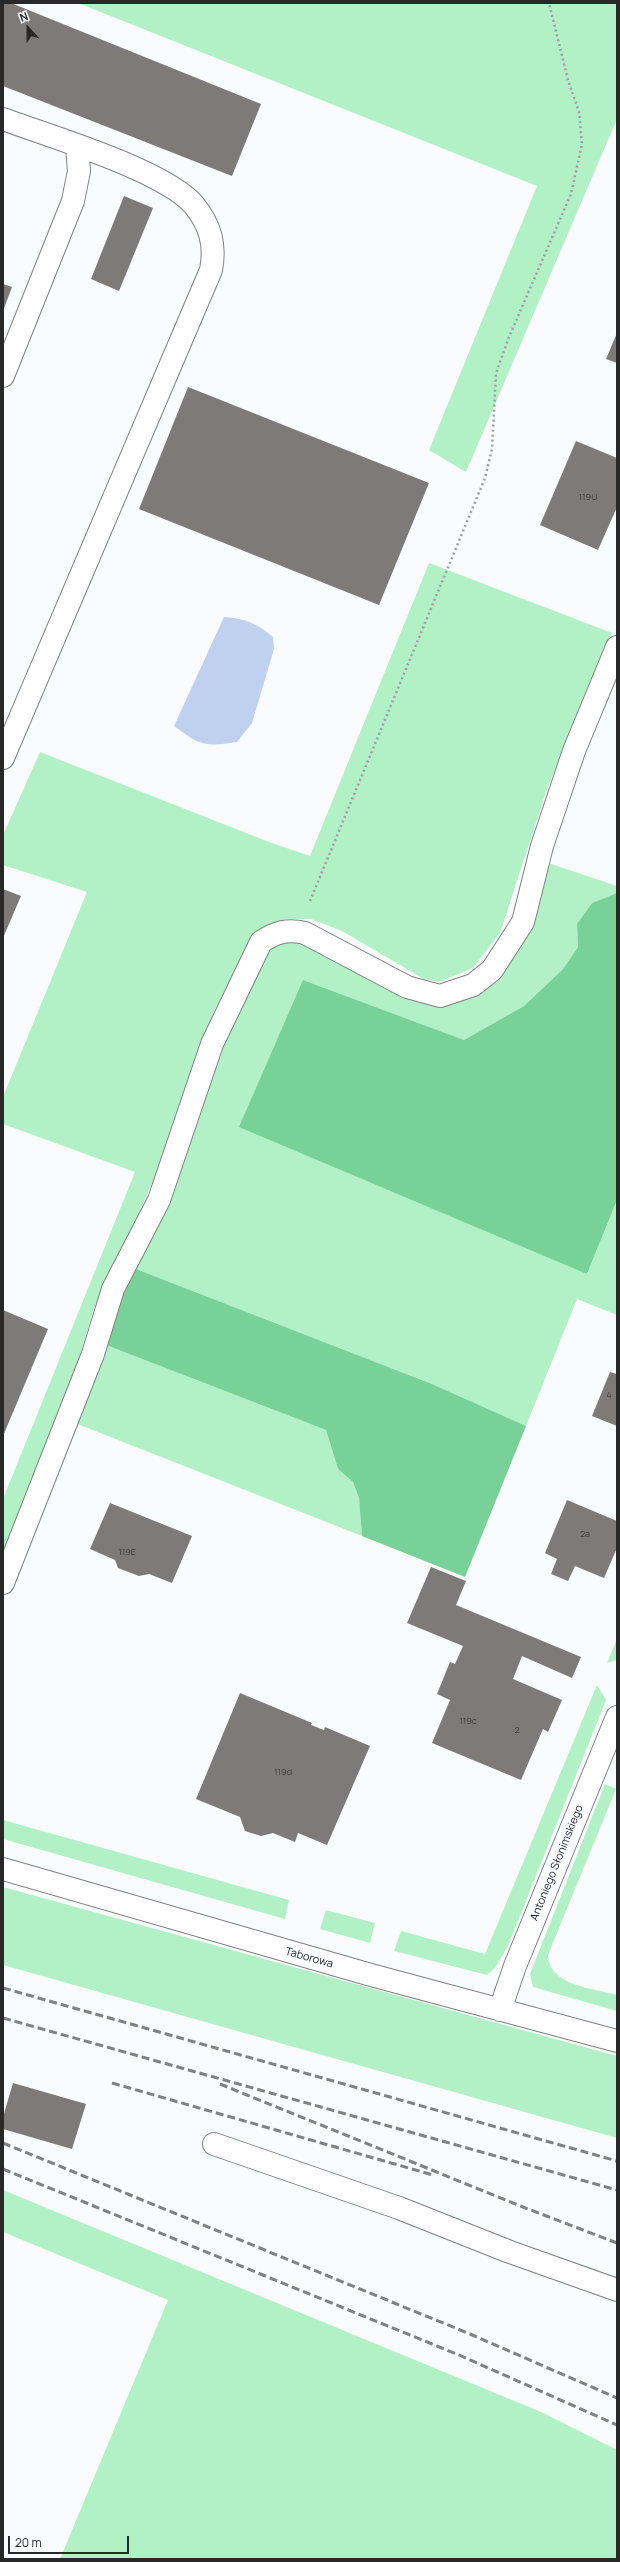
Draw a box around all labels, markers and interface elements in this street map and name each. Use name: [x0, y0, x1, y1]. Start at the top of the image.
north arrow: [8, 8, 48, 48]
text: N: [17, 8, 30, 25]
house number: 119U: [579, 492, 597, 502]
house number: 4: [606, 1390, 612, 1400]
house number: 2a: [580, 1529, 590, 1539]
house number: 119E: [118, 1547, 136, 1557]
house number: 119c: [459, 1716, 477, 1726]
house number: 2: [514, 1725, 520, 1735]
house number: 119d: [274, 1767, 292, 1777]
street label: Antoniego Słonimskiego: [528, 1803, 586, 1923]
street label: Taborowa: [283, 1945, 335, 1971]
scale bar: [10, 2528, 131, 2554]
text: 20 m: [15, 2534, 42, 2551]

